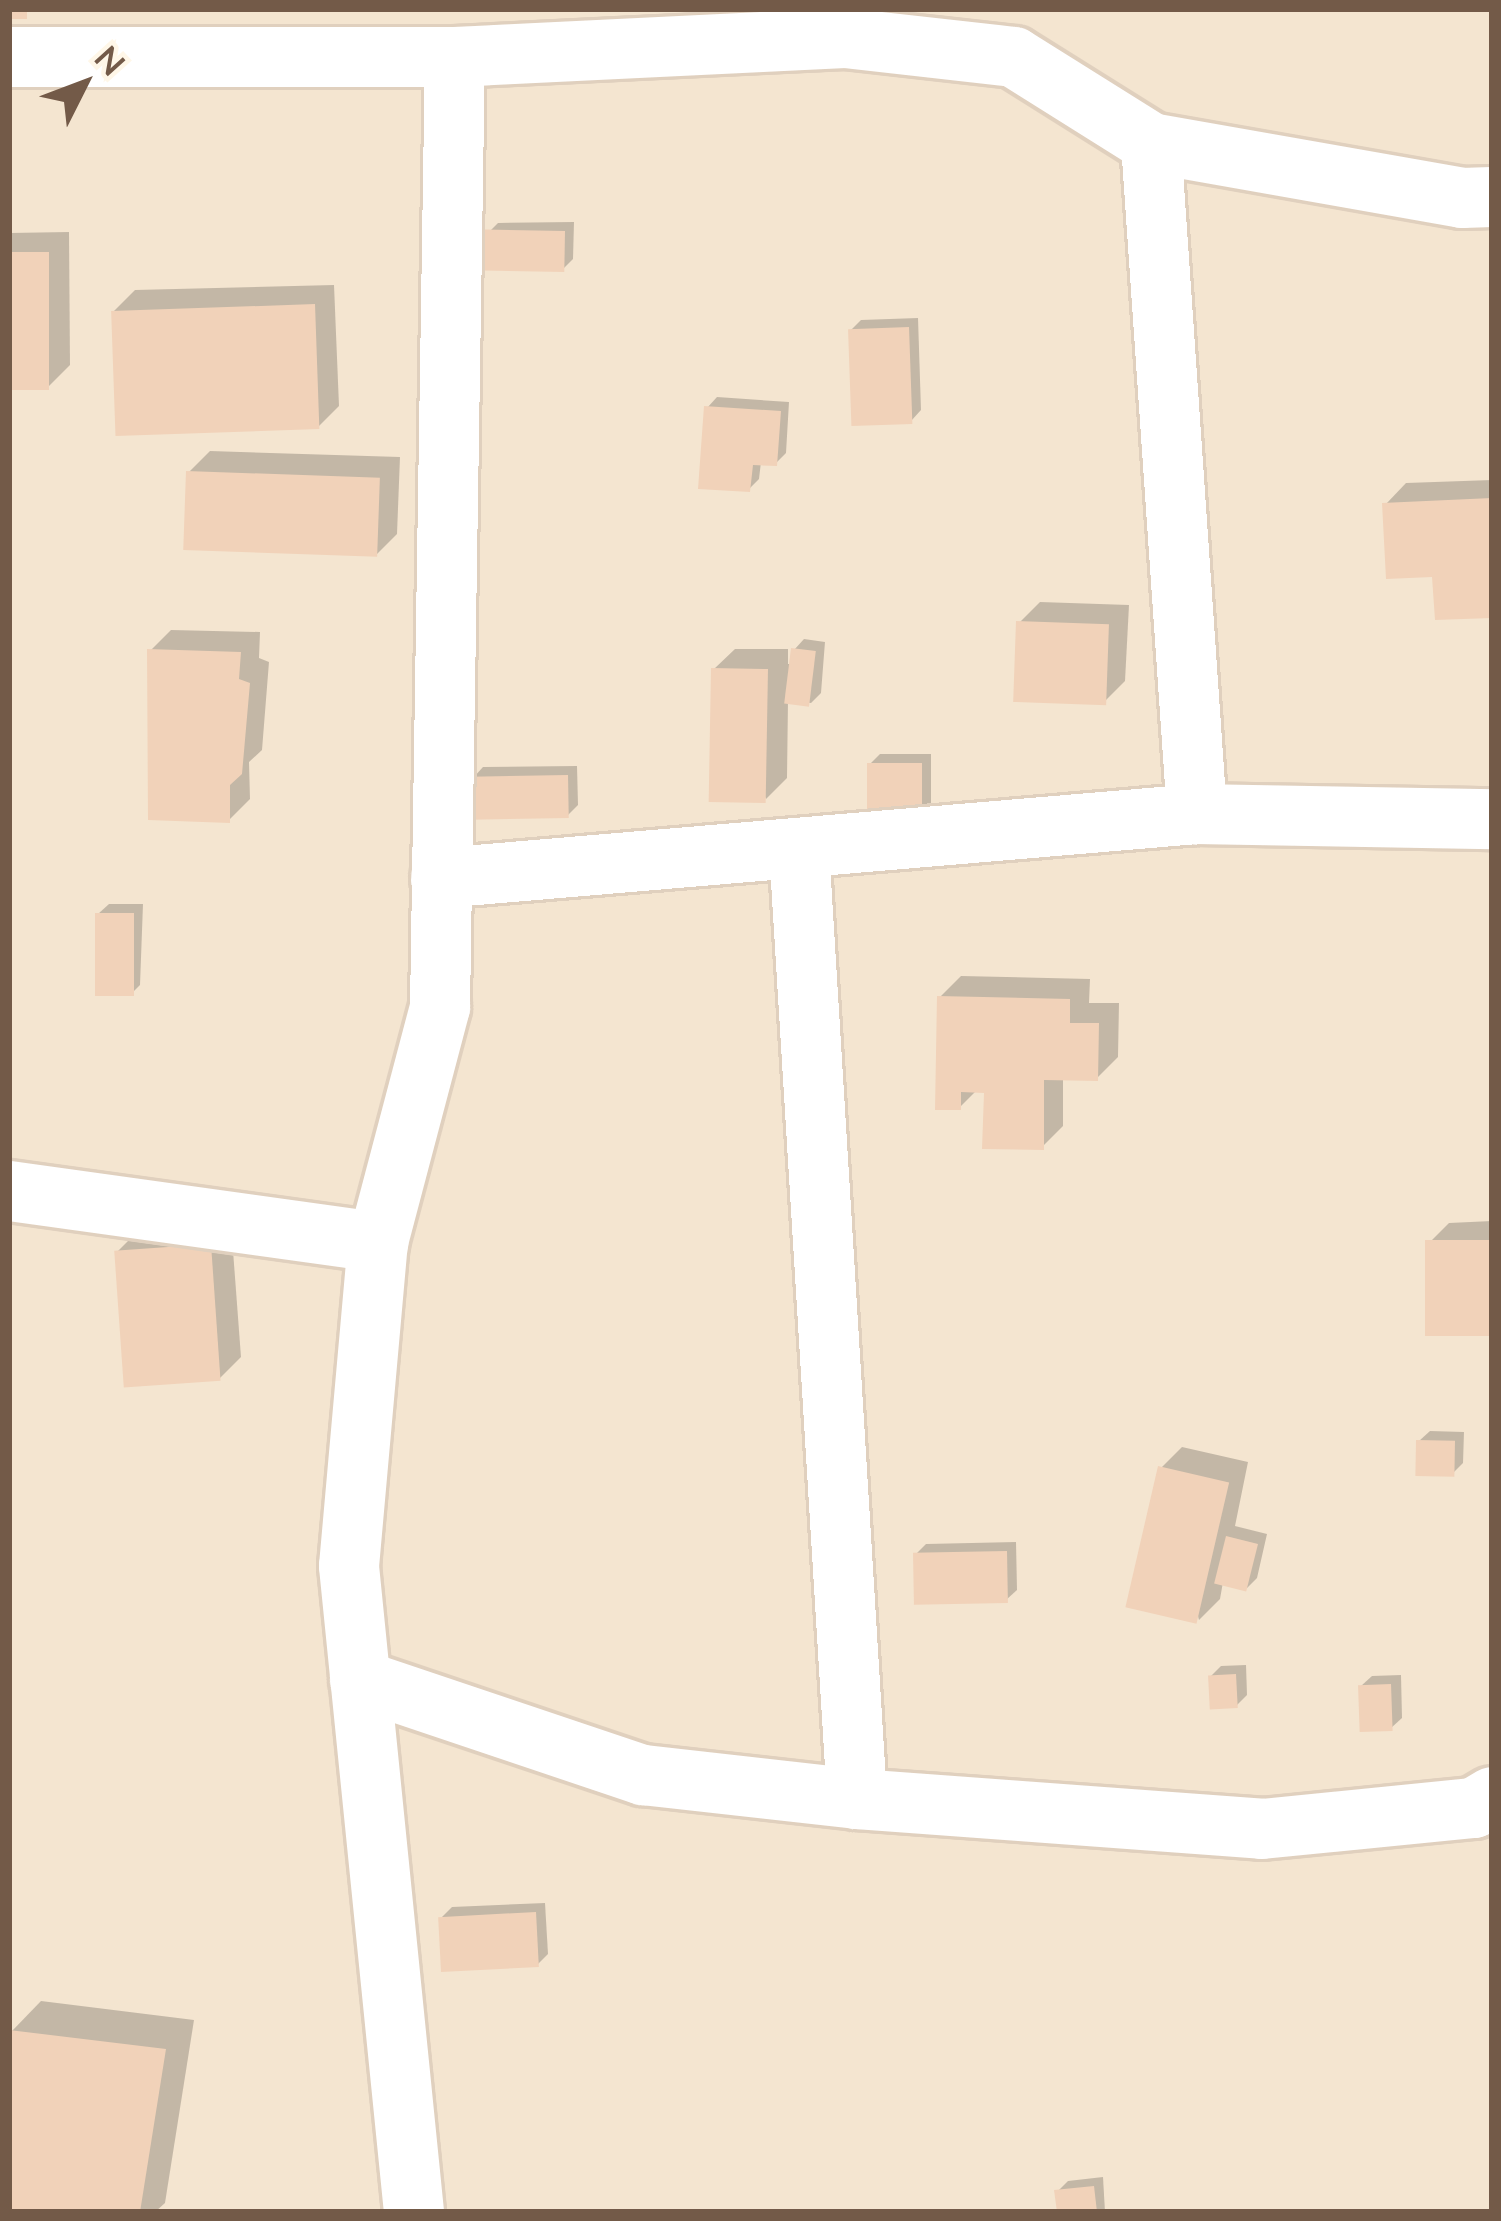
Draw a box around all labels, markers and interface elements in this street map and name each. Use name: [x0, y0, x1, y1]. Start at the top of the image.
north arrow: [24, 24, 144, 144]
text: N: [87, 37, 134, 83]

